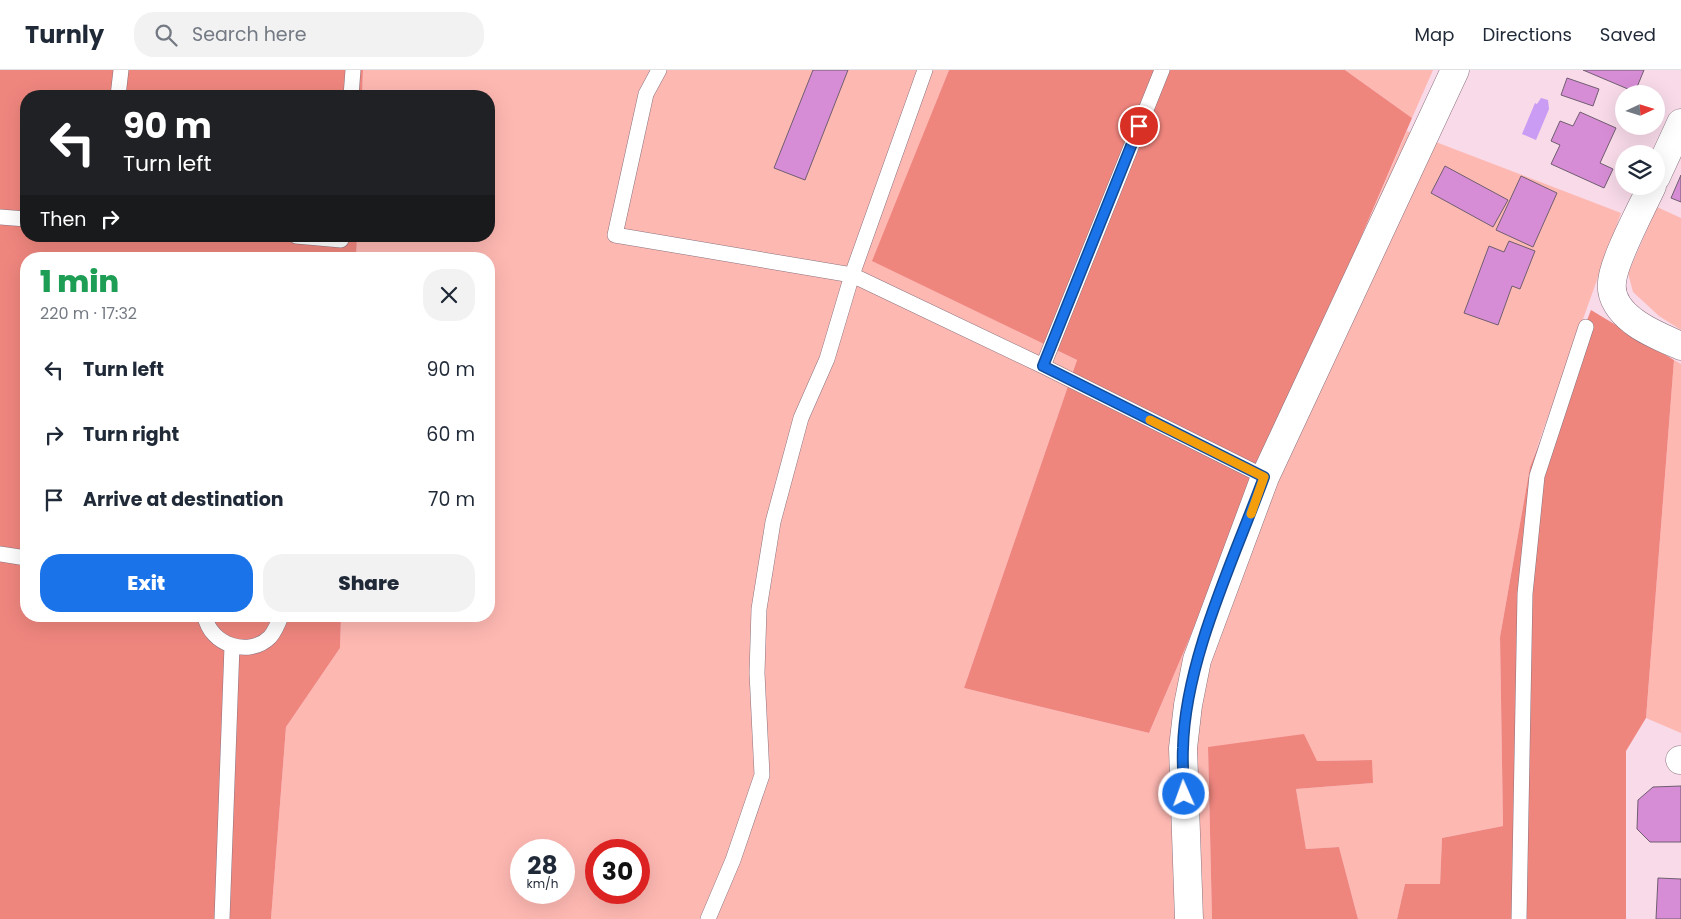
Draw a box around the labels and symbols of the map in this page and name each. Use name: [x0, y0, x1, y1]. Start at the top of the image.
north arrow: [1615, 85, 1665, 135]
pin: [1118, 105, 1160, 147]
position arrow: [1157, 767, 1209, 819]
speed limit sign: 30: [585, 839, 650, 904]

